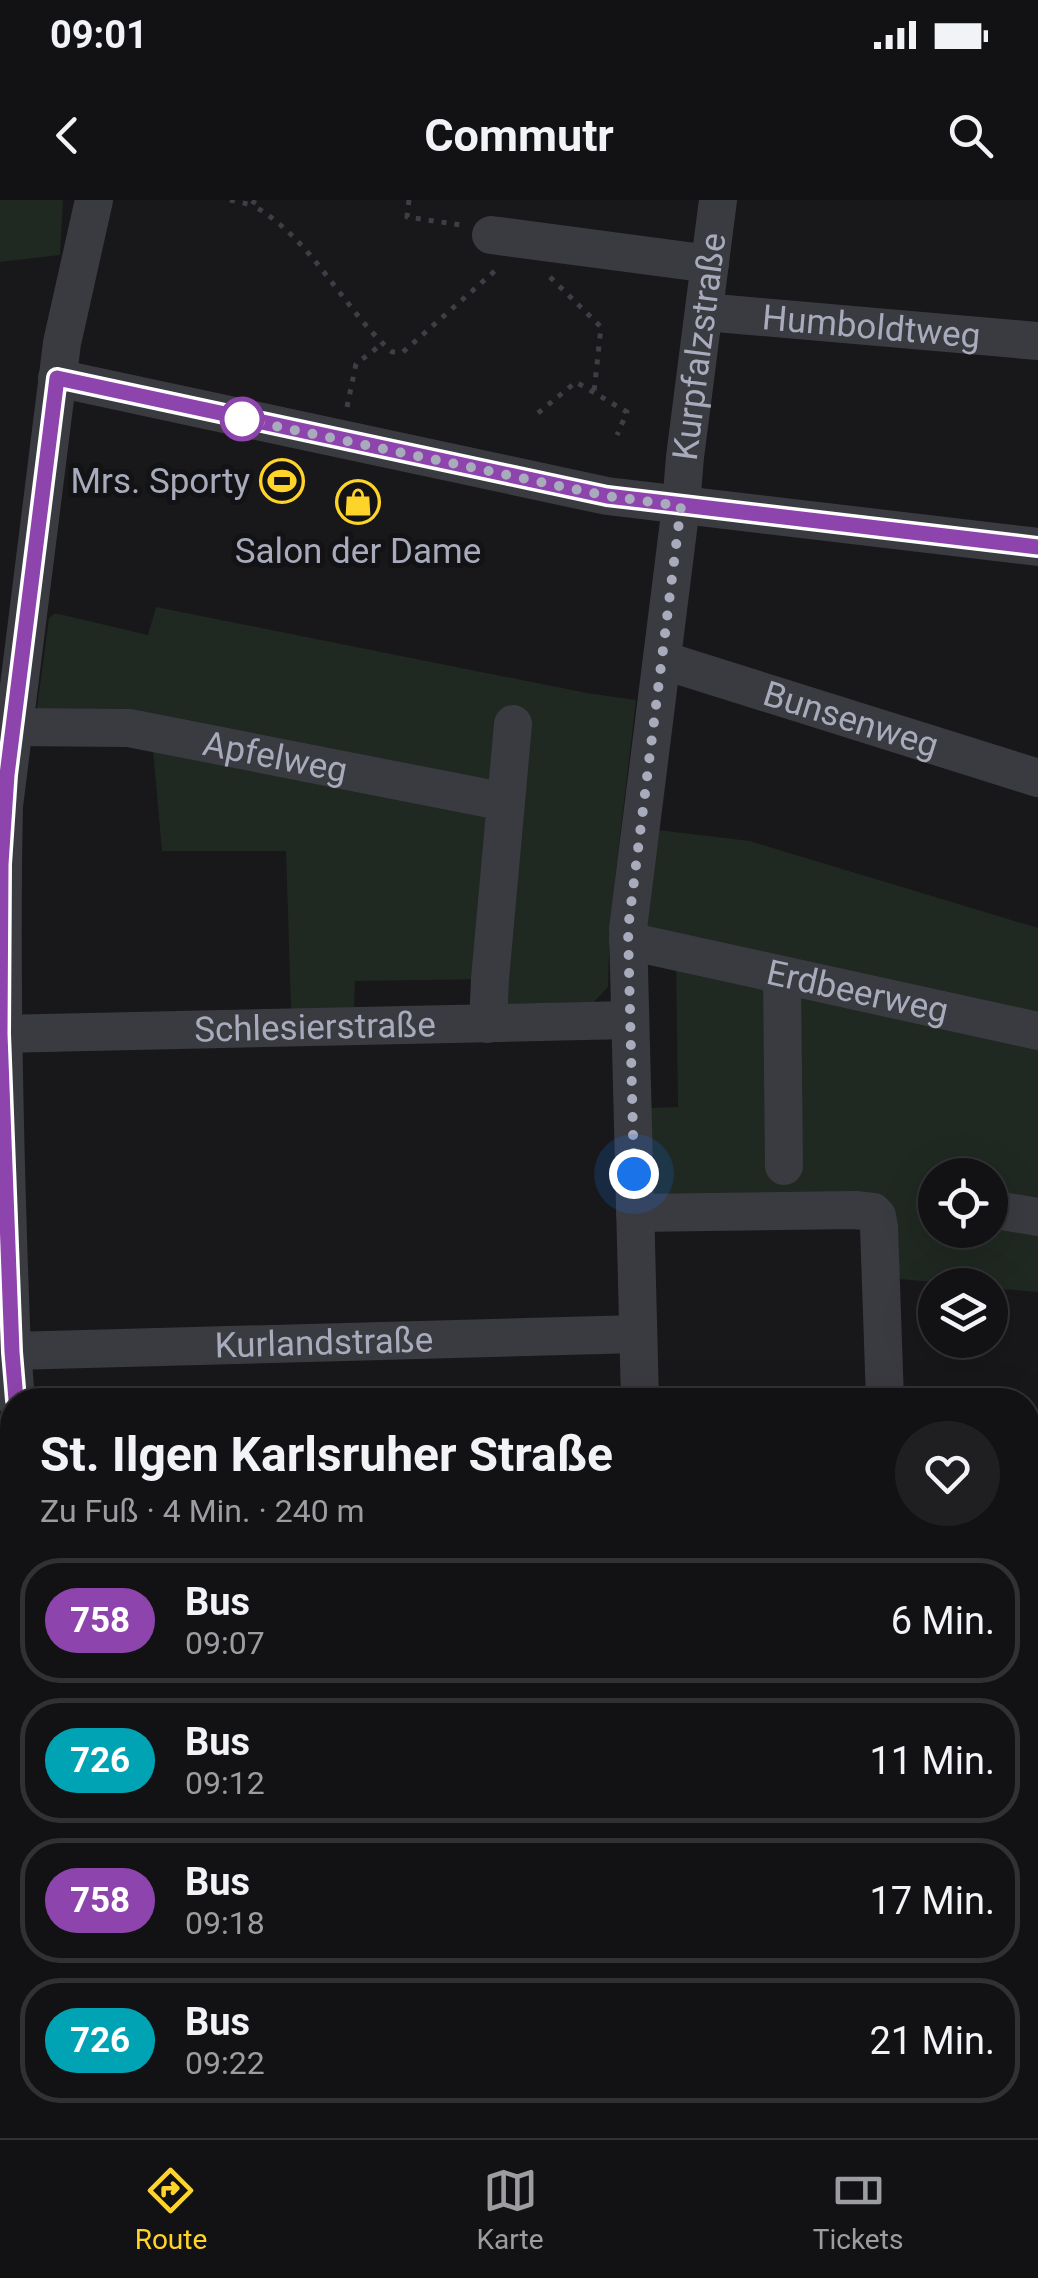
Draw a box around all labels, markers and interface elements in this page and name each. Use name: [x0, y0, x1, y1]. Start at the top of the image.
text: 09:01: [50, 13, 148, 57]
icon: back: [40, 108, 95, 163]
icon: search: [943, 108, 998, 163]
text: Commutr: [424, 109, 614, 162]
street label: Kurpfalzstraße: [664, 231, 734, 463]
street label: Humboldtweg: [761, 297, 982, 356]
unlabelled marker: [221, 398, 263, 440]
sports icon: Mrs. Sporty: [259, 458, 305, 504]
place label: Mrs. Sporty: [70, 461, 250, 502]
shop icon: Salon der Dame: [335, 479, 381, 525]
place label: Salon der Dame: [235, 531, 481, 572]
street label: Bunsenweg: [758, 673, 943, 766]
street label: Apfelweg: [200, 723, 351, 791]
street label: Erdbeerweg: [763, 952, 952, 1031]
street label: Schlesierstraße: [194, 1004, 436, 1050]
your location: [609, 1149, 659, 1199]
map controls: [918, 1158, 1008, 1358]
button: locate: [918, 1158, 1008, 1248]
button: layers: [918, 1268, 1008, 1358]
street label: Kurlandstraße: [214, 1319, 434, 1366]
button: heart: [895, 1421, 1000, 1526]
text: St. Ilgen Karlsruher Straße: [40, 1426, 613, 1483]
text: Zu Fuß · 4 Min. · 240 m: [40, 1492, 365, 1530]
text: Bus: [185, 1580, 250, 1624]
text: 6 Min.: [891, 1599, 995, 1643]
text: 758: [70, 1600, 130, 1641]
text: 09:07: [185, 1624, 265, 1662]
text: Bus: [185, 1720, 250, 1764]
text: 11 Min.: [869, 1739, 995, 1783]
text: 726: [70, 1740, 130, 1781]
text: 09:12: [185, 1764, 265, 1802]
text: Bus: [185, 1860, 250, 1904]
text: 17 Min.: [869, 1879, 995, 1923]
text: 758: [70, 1880, 130, 1921]
text: 09:18: [185, 1904, 265, 1942]
text: Bus: [185, 2000, 250, 2044]
text: 21 Min.: [869, 2019, 995, 2063]
text: 726: [70, 2020, 130, 2061]
text: 09:22: [185, 2044, 265, 2082]
tab: Route: [135, 2163, 207, 2256]
tab: Karte: [477, 2163, 544, 2256]
tab: Tickets: [813, 2163, 903, 2256]

